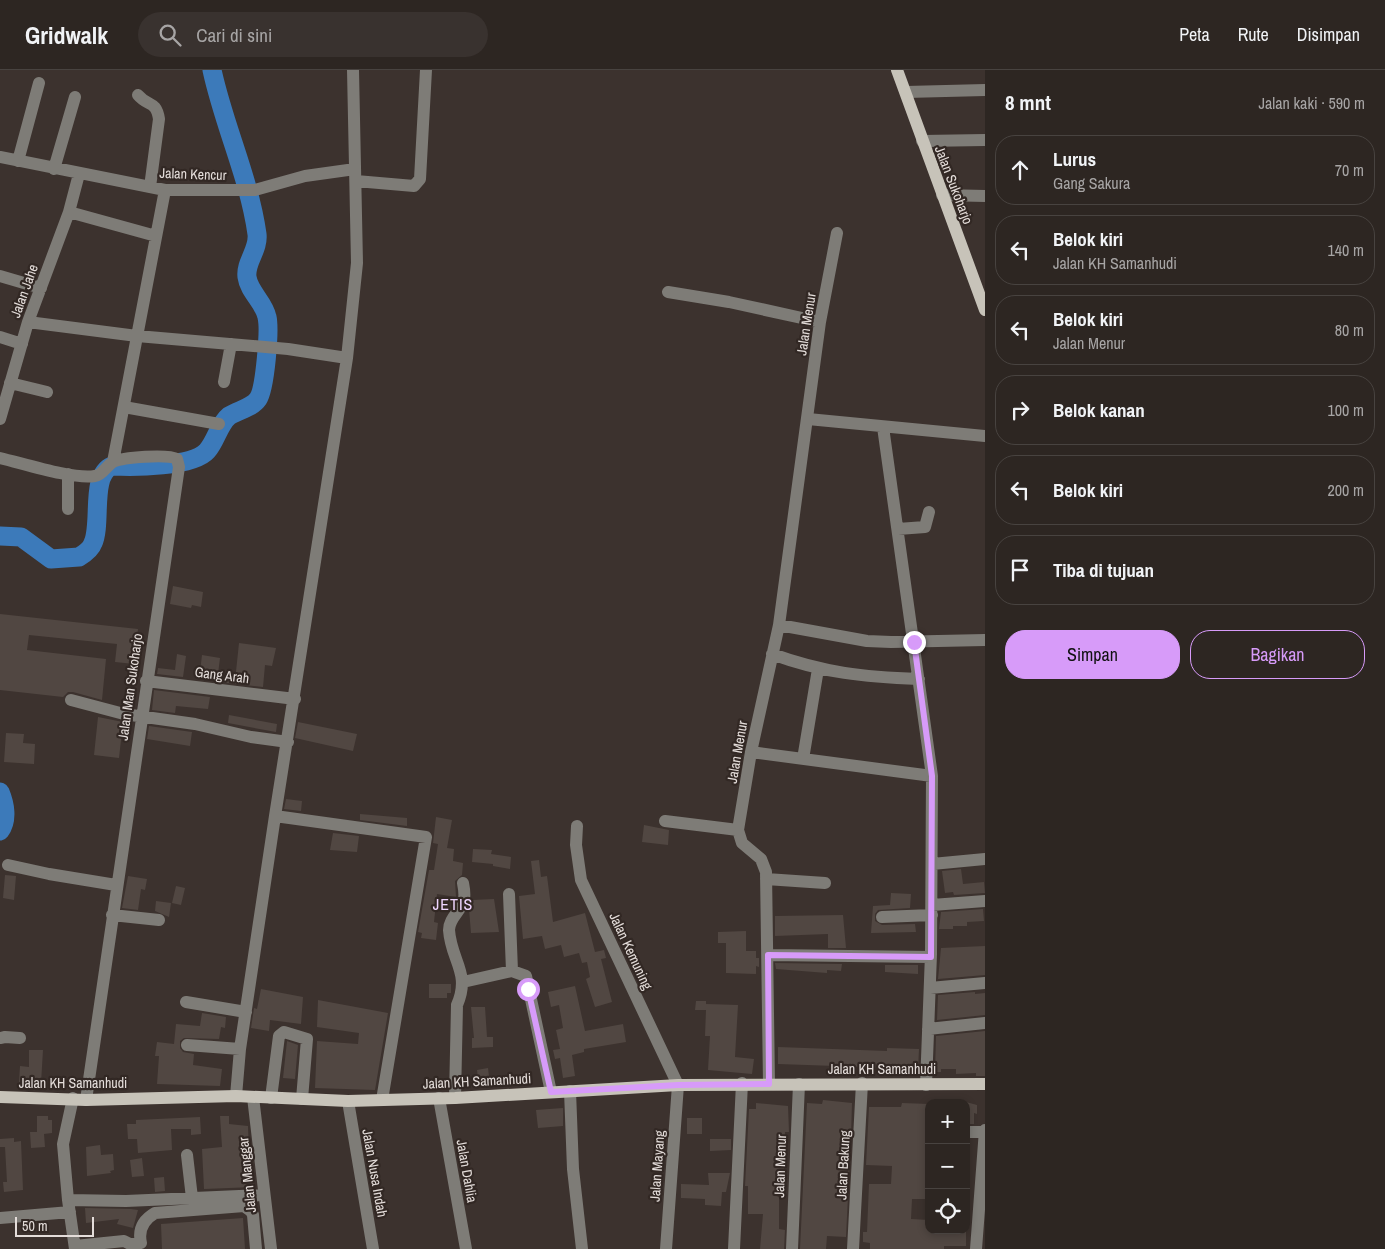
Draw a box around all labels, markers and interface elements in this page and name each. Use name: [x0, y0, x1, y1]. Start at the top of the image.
search box: [138, 12, 488, 57]
text: Gridwalk: [25, 19, 108, 51]
icon: search: [156, 21, 184, 49]
text: Cari di sini: [196, 22, 272, 48]
text: Peta: [1179, 22, 1210, 47]
text: Rute: [1238, 22, 1269, 47]
text: Disimpan: [1297, 22, 1360, 47]
text: 8 mnt: [1005, 88, 1051, 117]
text: Jalan kaki · 590 m: [1259, 92, 1365, 114]
street label: Jalan Sukoharjo: [931, 143, 977, 227]
text: Lurus: [1053, 146, 1096, 172]
icon: ahead: [1006, 156, 1034, 184]
text: 70 m: [1335, 159, 1364, 181]
street label: Jalan Kencur: [159, 164, 227, 184]
text: Gang Sakura: [1053, 172, 1130, 194]
text: Belok kiri: [1053, 226, 1123, 252]
icon: left: [1006, 236, 1034, 264]
text: 140 m: [1328, 239, 1364, 261]
text: Jalan KH Samanhudi: [1053, 252, 1177, 274]
street label: Jalan Jahe: [6, 262, 42, 320]
street label: Jalan Menur: [792, 291, 820, 357]
text: Belok kiri: [1053, 306, 1123, 332]
icon: left: [1006, 316, 1034, 344]
text: 80 m: [1335, 319, 1364, 341]
text: Jalan Menur: [1053, 332, 1125, 354]
icon: right: [1006, 396, 1034, 424]
text: Belok kanan: [1053, 397, 1145, 423]
text: 100 m: [1328, 399, 1364, 421]
icon: left: [1006, 476, 1034, 504]
text: Belok kiri: [1053, 477, 1123, 503]
text: 200 m: [1328, 479, 1364, 501]
icon: arrive: [1006, 556, 1034, 584]
text: Tiba di tujuan: [1053, 557, 1154, 583]
button: Simpan: [1005, 630, 1180, 679]
button: Bagikan: [1190, 630, 1365, 679]
route end: [903, 631, 926, 654]
street label: Jalan Man Sukoharjo: [114, 632, 146, 742]
street label: Gang Arah: [194, 663, 250, 687]
street label: Jalan Menur: [723, 719, 751, 785]
district label: JETIS: [433, 893, 473, 915]
street label: Jalan Kemuning: [605, 910, 657, 993]
route start: [517, 978, 540, 1001]
street label: Jalan KH Samanhudi: [828, 1060, 936, 1078]
street label: Jalan KH Samanhudi: [422, 1069, 532, 1093]
street label: Jalan KH Samanhudi: [19, 1074, 127, 1092]
map controls: [925, 1099, 970, 1234]
button: +: [925, 1099, 970, 1144]
street label: Jalan Nusa Indah: [358, 1127, 392, 1219]
street label: Jalan Mayang: [646, 1129, 669, 1202]
street label: Jalan Bakung: [832, 1129, 854, 1200]
street label: Jalan Menur: [770, 1134, 790, 1198]
street label: Jalan Manggar: [234, 1136, 260, 1214]
street label: Jalan Dahlia: [453, 1138, 482, 1205]
button: −: [925, 1144, 970, 1189]
button: locate: [925, 1189, 970, 1234]
scale bar: [15, 1214, 94, 1237]
text: 50 m: [22, 1217, 48, 1235]

